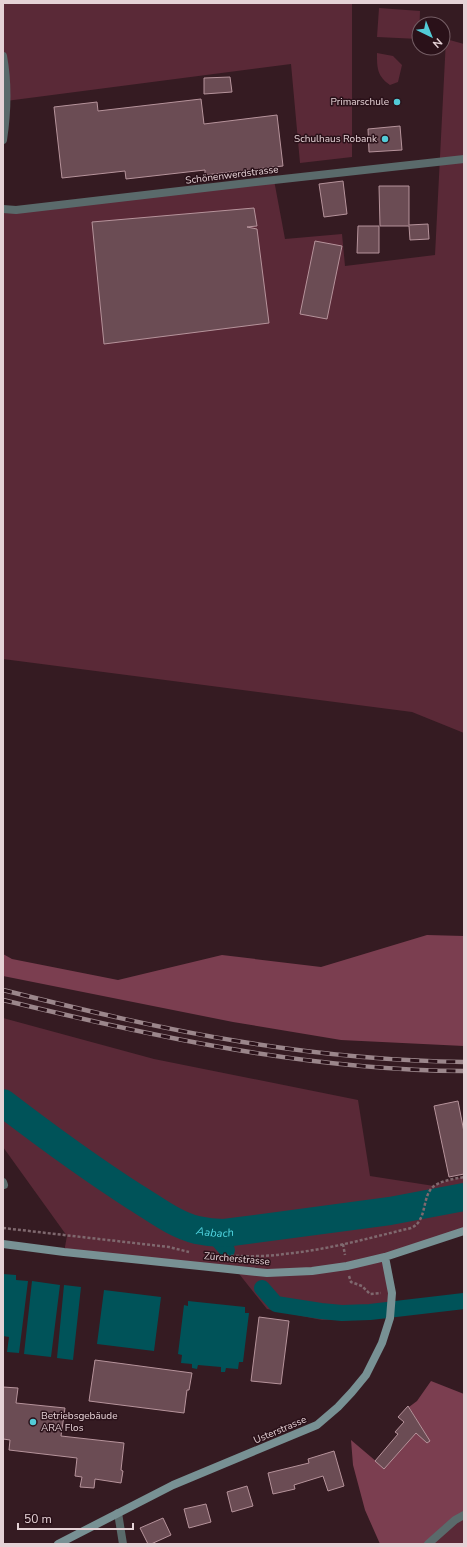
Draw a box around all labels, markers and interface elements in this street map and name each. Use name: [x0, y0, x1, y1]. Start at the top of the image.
north arrow: [411, 16, 451, 56]
text: N: [429, 35, 446, 51]
place label: Primarschule: [331, 95, 389, 109]
marker: Primarschule: [392, 97, 402, 107]
place label: Schulhaus Robank: [294, 132, 378, 146]
marker: Schulhaus Robank: [380, 134, 390, 144]
street label: Schönenwerdstrasse: [185, 162, 279, 188]
water label: Aabach: [194, 1222, 235, 1241]
street label: Zürcherstrasse: [203, 1249, 271, 1269]
place label: Betriebsgebäude ARA Flos: [41, 1409, 118, 1435]
street label: Usterstrasse: [251, 1413, 309, 1447]
marker: Betriebsgebäude ARA Flos: [28, 1417, 38, 1427]
scale bar: [18, 1505, 133, 1531]
text: 50 m: [24, 1511, 52, 1527]

